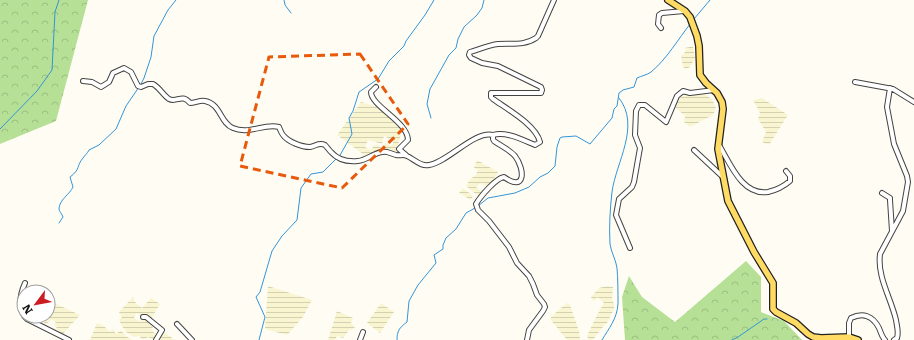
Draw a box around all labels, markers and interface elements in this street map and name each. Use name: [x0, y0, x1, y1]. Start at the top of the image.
north arrow: [16, 284, 56, 324]
text: N: [17, 302, 36, 318]

